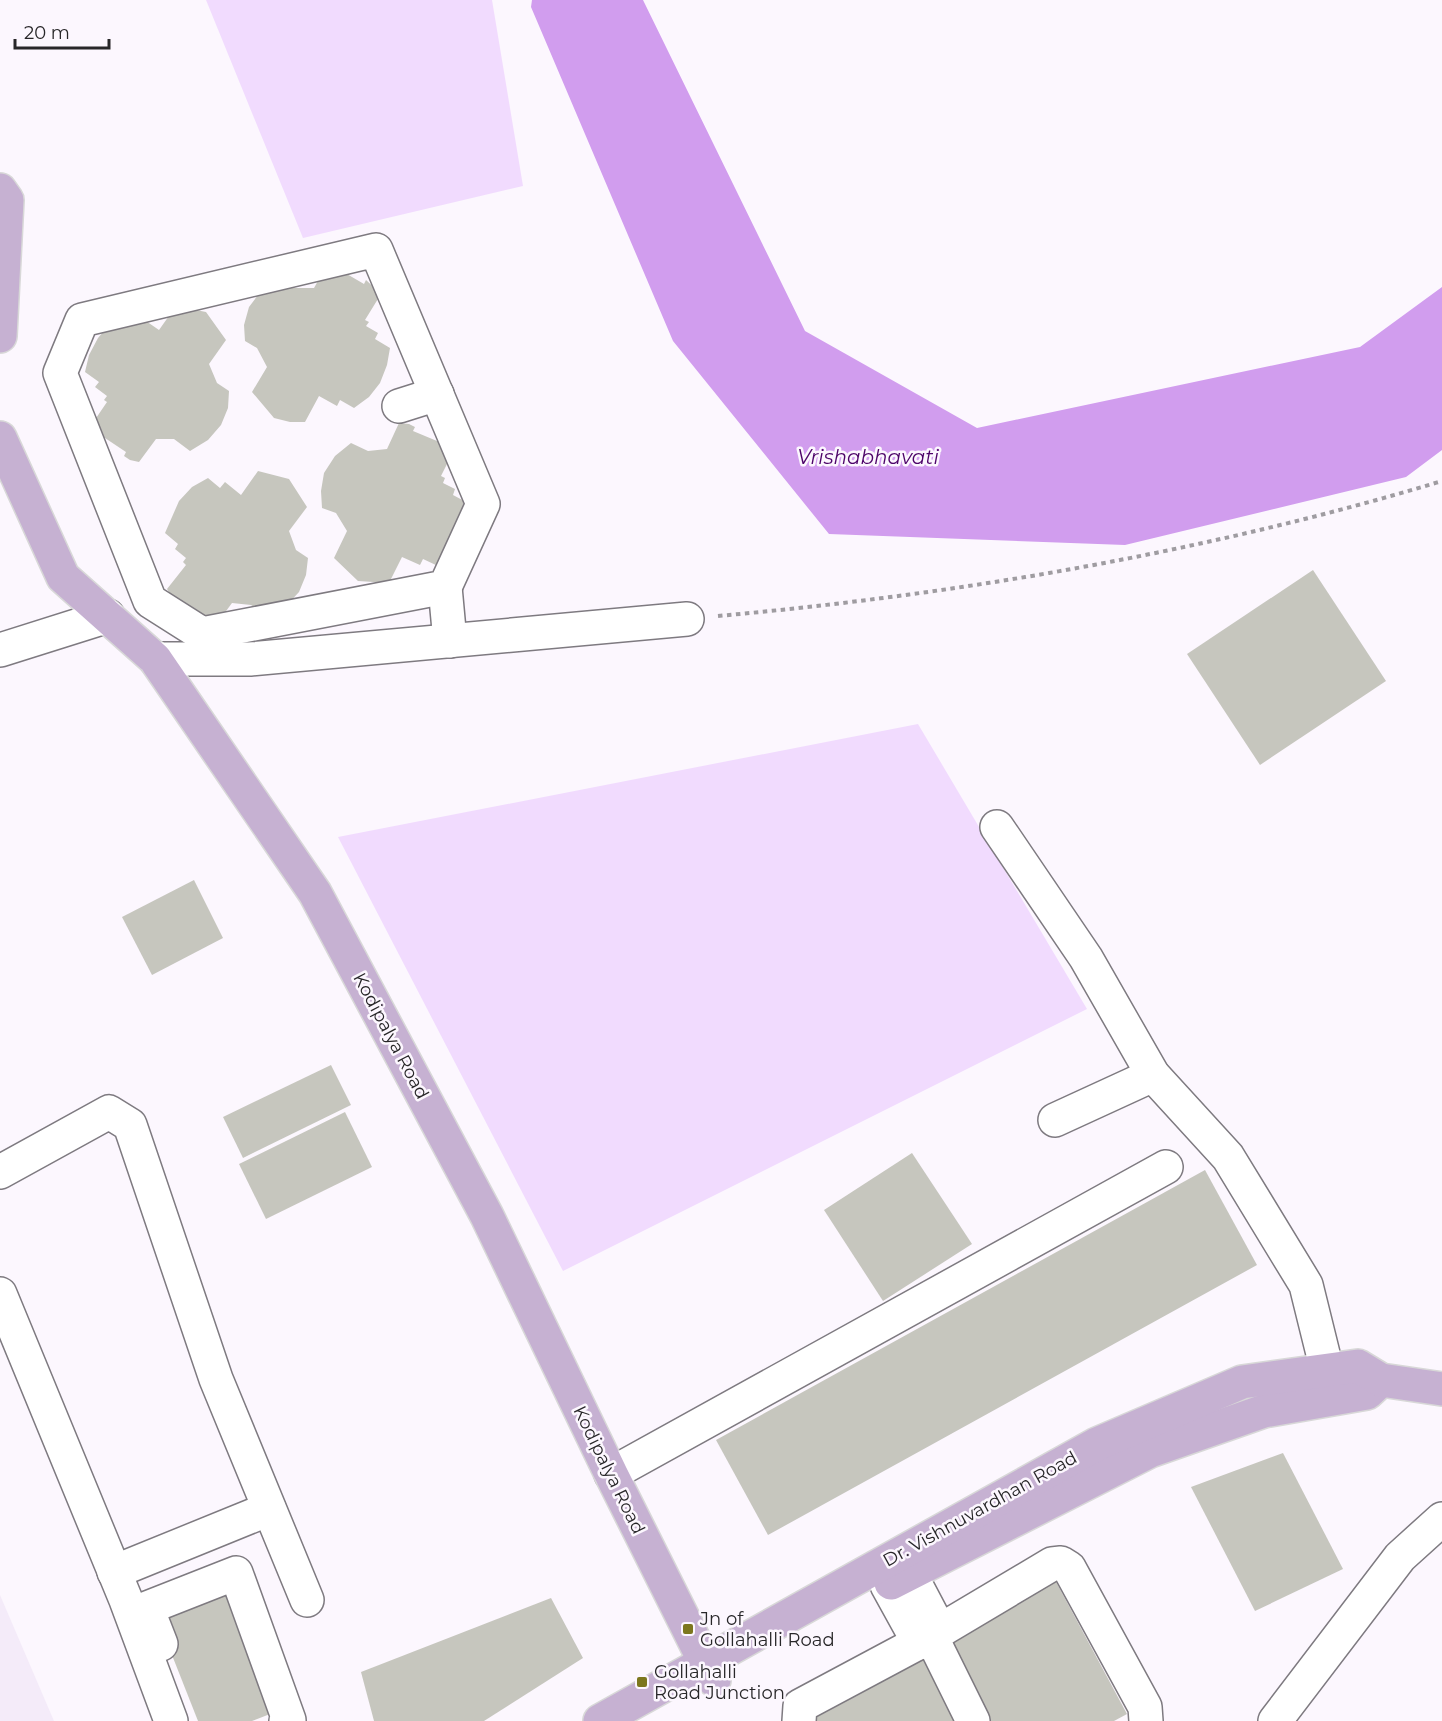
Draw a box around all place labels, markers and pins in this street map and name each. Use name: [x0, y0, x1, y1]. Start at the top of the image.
place label: Jn of Gollahalli Road: [699, 1608, 835, 1651]
marker: Jn of Gollahalli Road: [681, 1622, 695, 1636]
place label: Gollahalli Road Junction: [654, 1661, 785, 1704]
marker: Gollahalli Road Junction: [635, 1675, 649, 1689]

